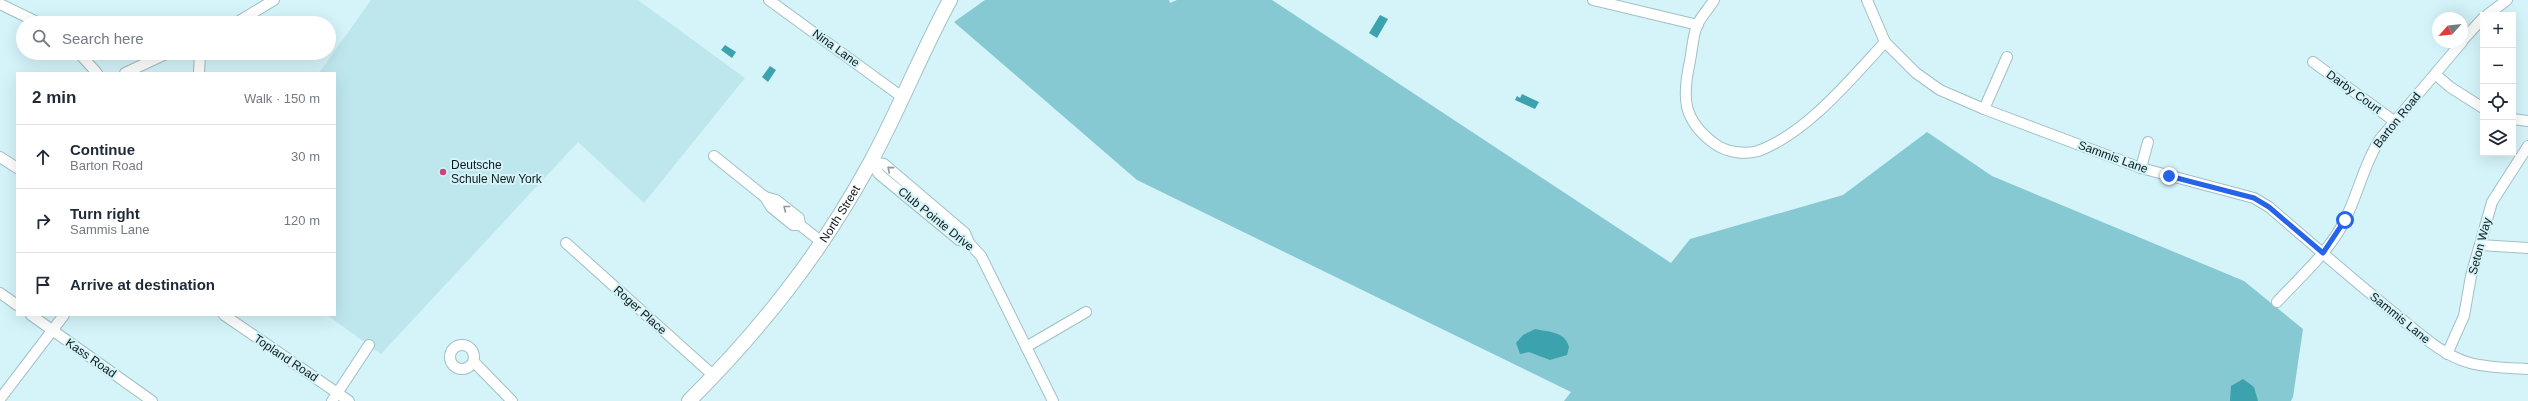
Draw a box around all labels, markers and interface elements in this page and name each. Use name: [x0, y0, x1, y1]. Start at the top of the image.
north arrow: [2432, 12, 2468, 48]
map controls: [2480, 12, 2516, 156]
button: +: [2480, 12, 2516, 48]
search box: [16, 16, 336, 60]
street label: Nina Lane: [810, 26, 863, 70]
icon: search: [30, 27, 52, 49]
text: Search here: [62, 30, 144, 47]
button: −: [2480, 48, 2516, 84]
street label: Darby Court: [2324, 67, 2385, 117]
button: locate: [2480, 84, 2516, 120]
text: 2 min: [32, 88, 76, 107]
street label: Barton Road: [2370, 89, 2424, 151]
text: Walk · 150 m: [244, 91, 320, 106]
button: layers: [2480, 120, 2516, 156]
street label: Sammis Lane: [2076, 138, 2150, 176]
text: Continue: [70, 141, 135, 158]
icon: ahead: [32, 146, 54, 168]
text: 30 m: [291, 149, 320, 164]
text: Barton Road: [70, 158, 143, 173]
place label: Deutsche Schule New York: [451, 158, 543, 186]
marker: Deutsche Schule New York: [438, 167, 448, 177]
one-way arrow: [888, 167, 895, 174]
route end: [2160, 167, 2178, 185]
street label: North Street: [817, 182, 863, 245]
street label: Club Pointe Drive: [895, 184, 977, 254]
text: Turn right: [70, 205, 140, 222]
one-way arrow: [783, 205, 790, 212]
icon: right: [32, 210, 54, 232]
route start: [2336, 211, 2354, 229]
text: 120 m: [284, 213, 320, 228]
street label: Seton Way: [2466, 216, 2494, 276]
text: Sammis Lane: [70, 222, 149, 237]
icon: arrive: [32, 274, 54, 296]
text: Arrive at destination: [70, 276, 215, 293]
street label: Roger Place: [611, 283, 669, 338]
street label: Sammis Lane: [2367, 289, 2433, 347]
street label: Topland Road: [251, 331, 321, 385]
street label: Kass Road: [63, 335, 119, 381]

